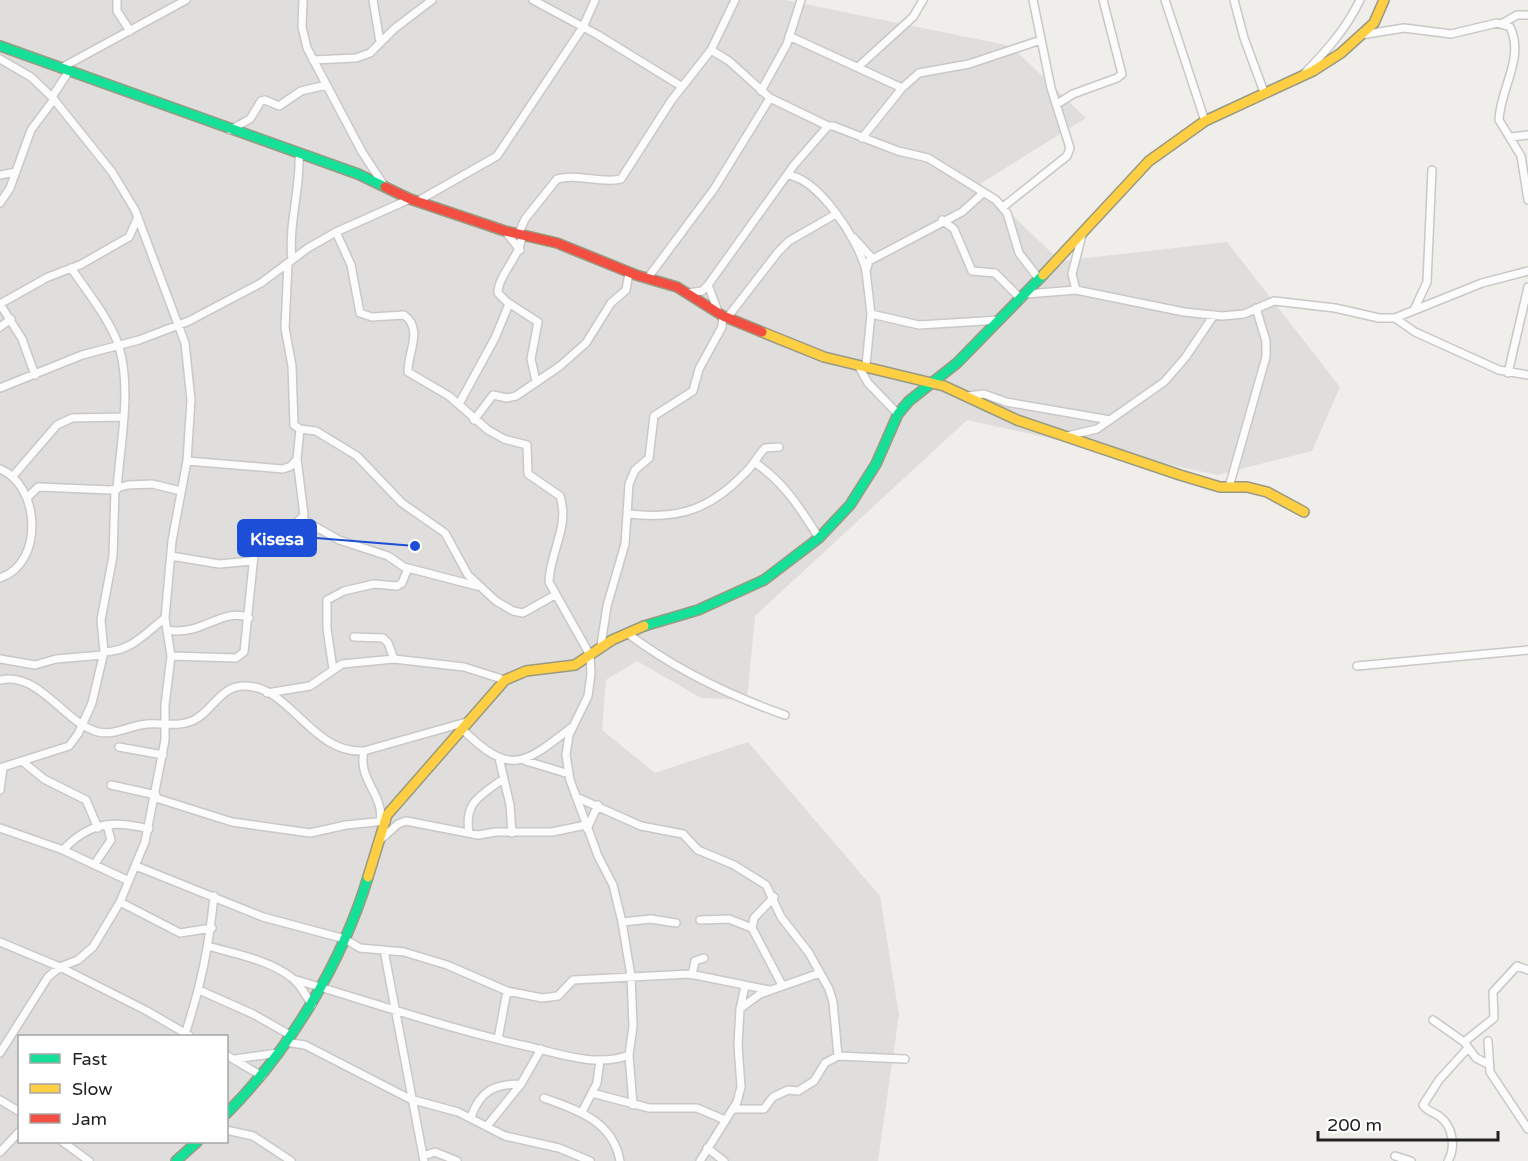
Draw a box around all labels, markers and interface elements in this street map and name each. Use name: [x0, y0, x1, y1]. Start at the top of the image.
callout: Kisesa: [238, 520, 316, 556]
text: Kisesa: [250, 528, 304, 550]
legend: [18, 1035, 228, 1143]
text: Fast: [72, 1048, 107, 1070]
text: Slow: [72, 1078, 113, 1100]
scale bar: [1318, 1104, 1498, 1142]
text: Jam: [72, 1108, 107, 1130]
text: 200 m: [1327, 1114, 1382, 1136]

